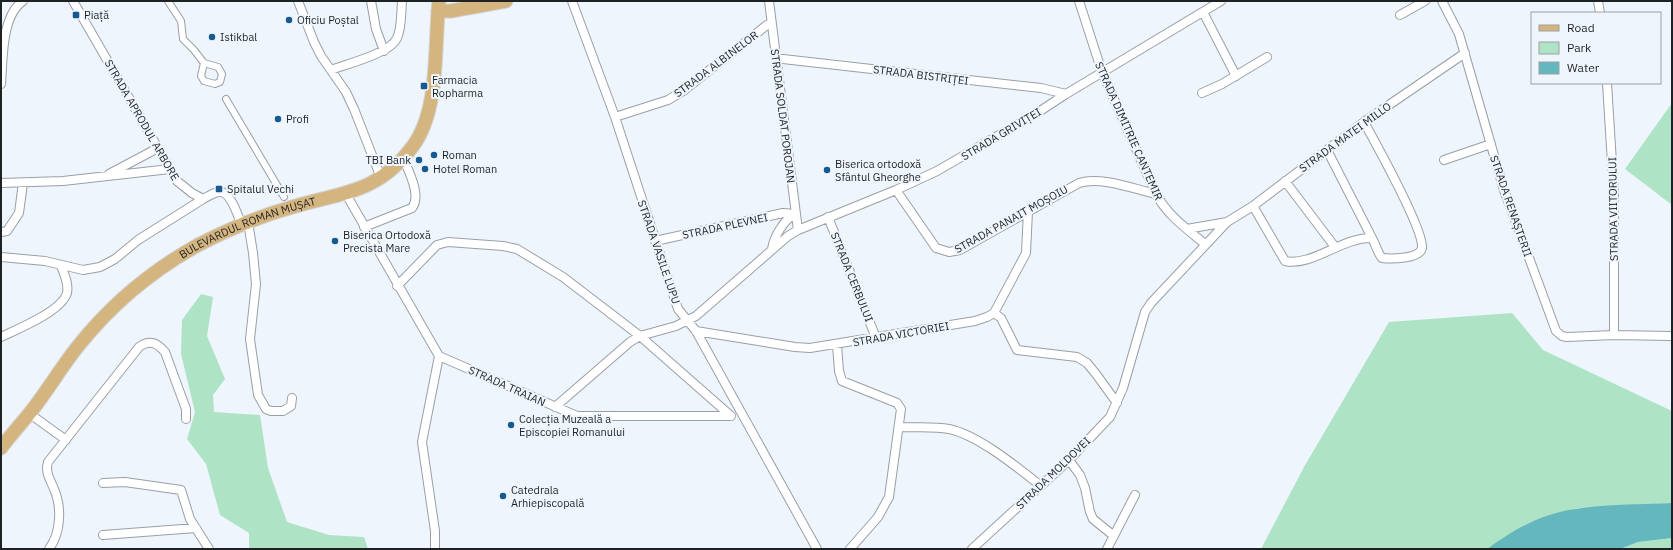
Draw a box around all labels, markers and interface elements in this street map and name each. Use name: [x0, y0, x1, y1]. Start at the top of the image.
place label: Piață: [84, 8, 109, 22]
marker: Piață: [71, 10, 81, 20]
legend: [1531, 12, 1661, 84]
place label: Oficiu Poștal: [297, 13, 359, 27]
marker: Oficiu Poștal: [284, 15, 294, 25]
text: Road: [1567, 20, 1595, 35]
street label: STRADA ALBINELOR: [671, 28, 761, 100]
place label: Istikbal: [220, 30, 257, 44]
marker: Istikbal: [207, 32, 217, 42]
text: Park: [1567, 40, 1592, 55]
street label: STRADA SOLDAT POROJAN: [768, 48, 798, 184]
street label: STRADA APRODUL ARBORE: [102, 57, 182, 183]
street label: STRADA DIMITRIE CANTEMIR: [1092, 60, 1166, 202]
text: Water: [1567, 60, 1600, 75]
street label: STRADA BISTRIȚEI: [872, 62, 970, 88]
place label: Farmacia Ropharma: [432, 73, 483, 100]
marker: Farmacia Ropharma: [419, 81, 429, 91]
street label: STRADA MATEI MILLO: [1296, 99, 1394, 175]
street label: STRADA GRIVIȚEI: [959, 105, 1043, 163]
place label: Profi: [286, 112, 309, 126]
marker: Profi: [273, 114, 283, 124]
place label: Roman: [442, 148, 477, 162]
marker: Roman: [429, 150, 439, 160]
place label: TBI Bank: [365, 153, 411, 167]
street label: STRADA RENAȘTERII: [1487, 153, 1535, 259]
marker: TBI Bank: [414, 155, 424, 165]
place label: Biserica ortodoxă Sfântul Gheorghe: [835, 157, 921, 184]
street label: STRADA VIITORULUI: [1605, 157, 1621, 261]
place label: Hotel Roman: [433, 162, 497, 176]
marker: Hotel Roman: [420, 164, 430, 174]
marker: Biserica ortodoxă Sfântul Gheorghe: [822, 165, 832, 175]
place label: Spitalul Vechi: [227, 182, 294, 196]
street label: STRADA PANAIT MOȘOIU: [952, 182, 1070, 256]
marker: Spitalul Vechi: [214, 184, 224, 194]
street label: BULEVARDUL ROMAN MUȘAT: [176, 194, 318, 262]
street label: STRADA VASILE LUPU: [635, 198, 683, 306]
street label: STRADA PLEVNEI: [681, 210, 769, 242]
place label: Biserica Ortodoxă Precista Mare: [343, 228, 431, 255]
street label: STRADA CERBULUI: [828, 230, 876, 324]
marker: Biserica Ortodoxă Precista Mare: [330, 236, 340, 246]
street label: STRADA VICTORIEI: [852, 319, 950, 349]
street label: STRADA TRAIAN: [466, 363, 548, 409]
place label: Colecția Muzeală a Episcopiei Romanului: [519, 412, 625, 439]
marker: Colecția Muzeală a Episcopiei Romanului: [506, 420, 516, 430]
street label: STRADA MOLDOVEI: [1013, 434, 1093, 512]
place label: Catedrala Arhiepiscopală: [511, 483, 584, 510]
marker: Catedrala Arhiepiscopală: [498, 491, 508, 501]

